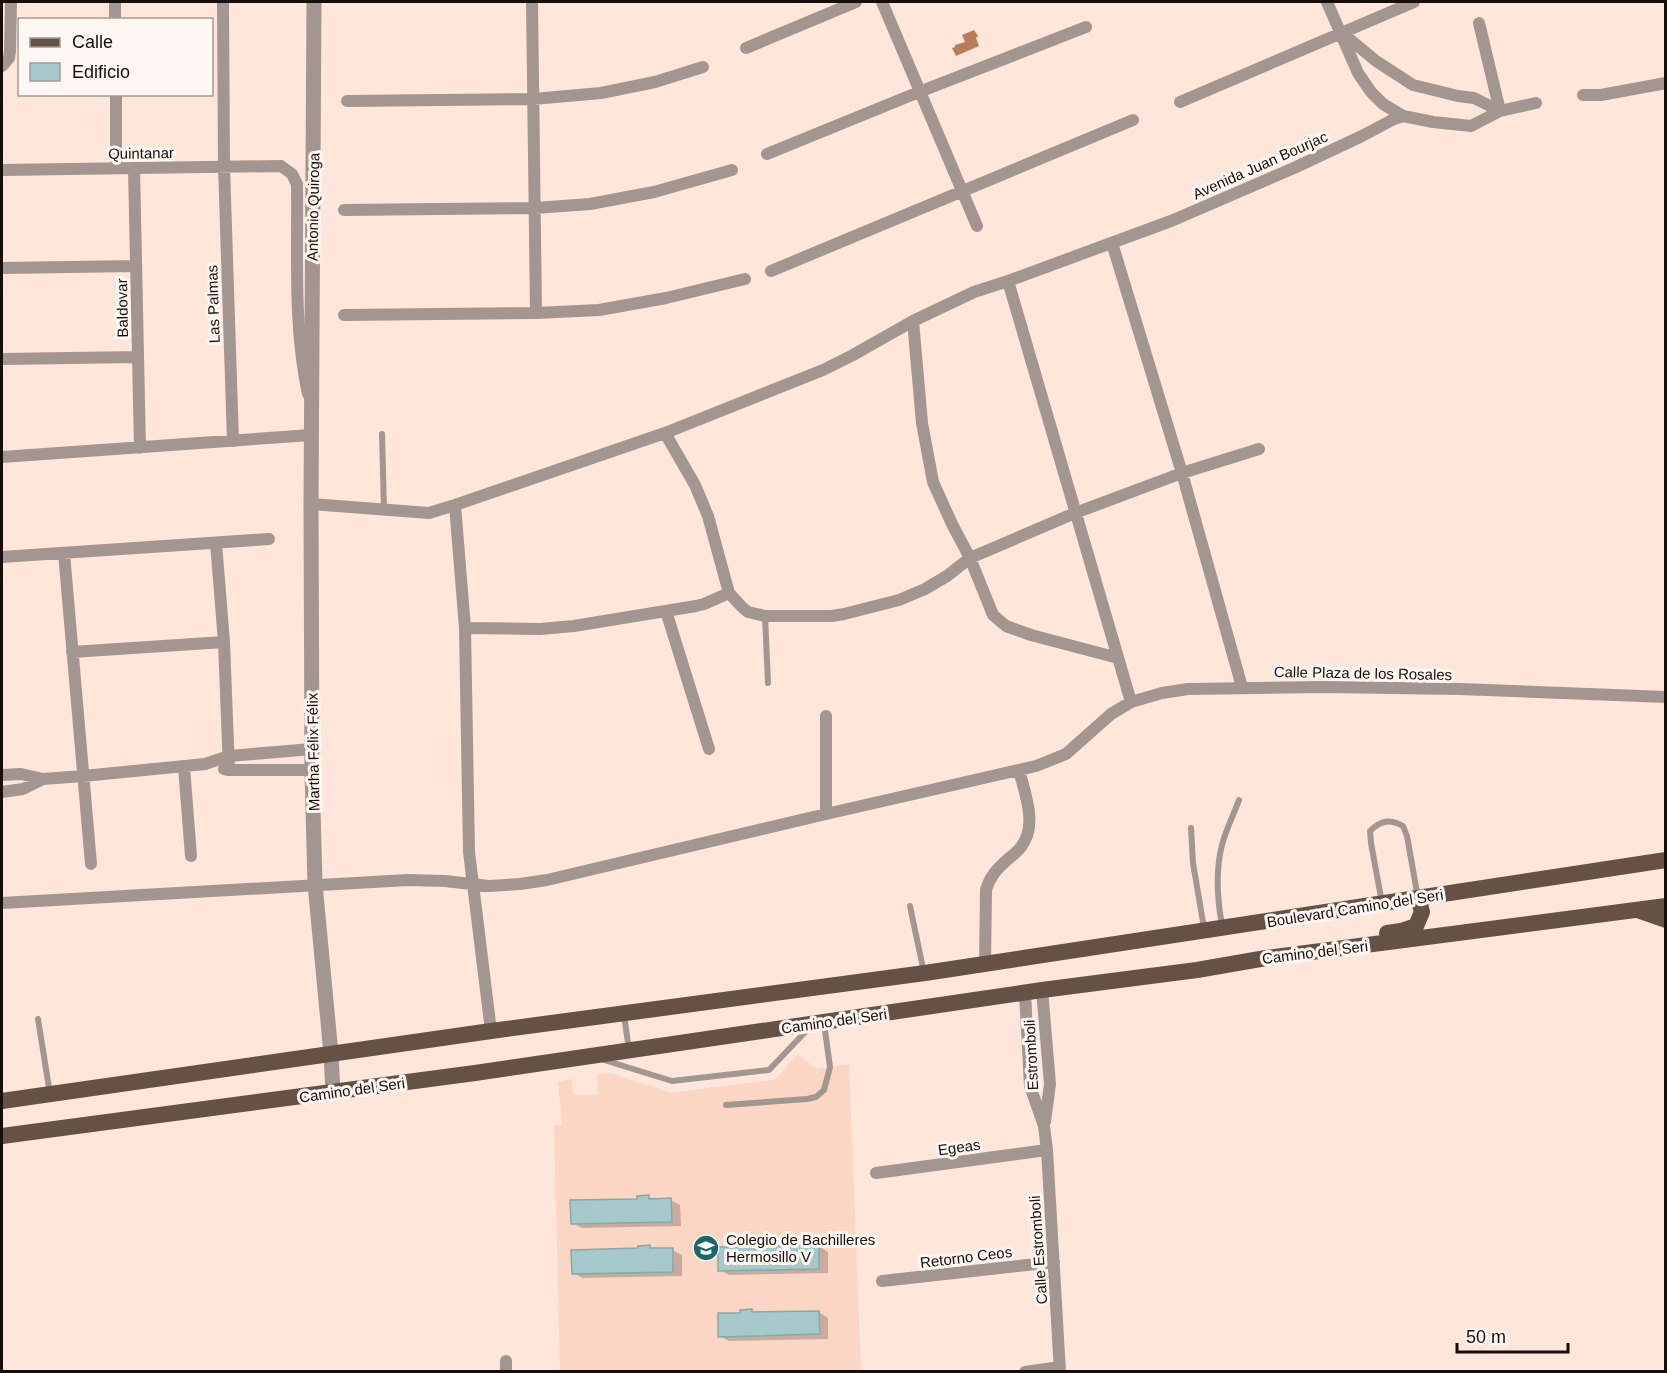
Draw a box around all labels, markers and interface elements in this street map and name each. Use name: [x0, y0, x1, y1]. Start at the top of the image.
legend: [18, 18, 213, 96]
text: Calle: [72, 32, 113, 52]
text: Edificio: [72, 62, 130, 82]
street label: Avenida Juan Bourjac: [1190, 127, 1330, 202]
street label: Quintanar: [108, 144, 174, 162]
street label: Antonio Quiroga: [304, 152, 322, 261]
street label: Las Palmas: [203, 265, 223, 343]
street label: Baldovar: [113, 278, 131, 338]
street label: Calle Plaza de los Rosales: [1274, 663, 1452, 683]
street label: Martha Félix Félix: [303, 692, 323, 811]
street label: Boulevard Camino del Seri: [1266, 886, 1444, 930]
street label: Camino del Seri: [1261, 937, 1369, 967]
street label: Camino del Seri: [780, 1005, 888, 1037]
street label: Estromboli: [1021, 1019, 1041, 1091]
street label: Camino del Seri: [298, 1074, 406, 1106]
street label: Egeas: [937, 1136, 981, 1158]
street label: Calle Estromboli: [1026, 1195, 1050, 1305]
place label: Colegio de Bachilleres Hermosillo V: [726, 1231, 875, 1265]
school or university icon: Colegio de Bachilleres Hermosillo V: [691, 1233, 721, 1263]
street label: Retorno Ceos: [919, 1243, 1013, 1271]
scale bar: [1457, 1316, 1568, 1354]
text: 50 m: [1466, 1327, 1506, 1347]

